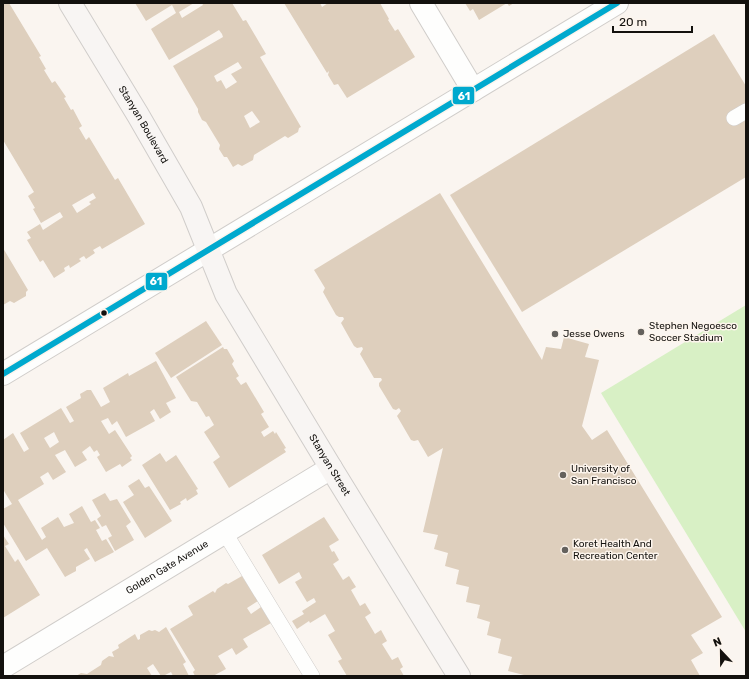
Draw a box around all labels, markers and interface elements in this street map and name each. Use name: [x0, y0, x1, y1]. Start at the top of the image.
scale bar: [613, 8, 692, 34]
text: 20 m: [619, 15, 647, 29]
street label: Stanyan Boulevard: [116, 84, 171, 166]
line badge: 61: [452, 86, 475, 105]
text: 61: [458, 90, 470, 103]
line badge: 61: [145, 272, 168, 291]
text: 61: [150, 275, 162, 288]
unlabelled marker: [99, 308, 109, 318]
place label: Stephen Negoesco Soccer Stadium: [649, 320, 737, 344]
marker: Stephen Negoesco Soccer Stadium: [636, 327, 646, 337]
place label: Jesse Owens: [563, 328, 625, 340]
marker: Jesse Owens: [550, 329, 560, 339]
street label: Stanyan Street: [306, 432, 353, 498]
place label: University of San Francisco: [571, 463, 637, 487]
marker: University of San Francisco: [558, 470, 568, 480]
street label: Golden Gate Avenue: [124, 538, 211, 597]
place label: Koret Health And Recreation Center: [573, 538, 658, 562]
marker: Koret Health And Recreation Center: [560, 545, 570, 555]
north arrow: [701, 631, 741, 671]
text: N: [711, 635, 724, 650]

